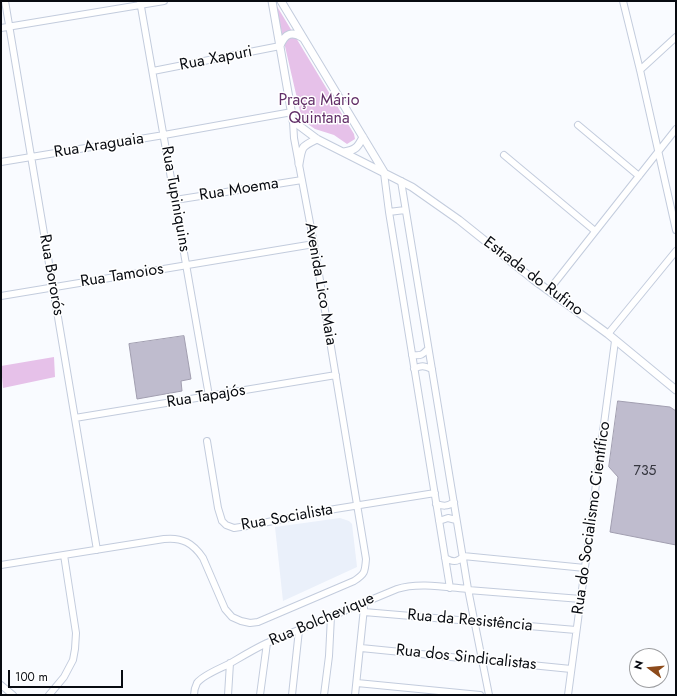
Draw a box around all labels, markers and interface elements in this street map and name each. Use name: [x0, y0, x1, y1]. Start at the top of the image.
street label: Rua Xapuri: [178, 43, 254, 75]
park label: Praça Mário Quintana: [279, 91, 359, 129]
street label: Rua Araguaia: [53, 129, 145, 163]
street label: Rua Tupiniquins: [156, 145, 194, 253]
street label: Rua Moema: [198, 174, 280, 206]
street label: Avenida Lico Maia: [300, 221, 340, 347]
street label: Rua Bororós: [34, 233, 68, 317]
street label: Estrada do Rufino: [479, 233, 587, 321]
street label: Rua Tamoios: [79, 260, 165, 292]
street label: Rua Tapajós: [165, 381, 247, 413]
street label: Rua do Socialismo Científico: [569, 420, 615, 616]
house number: 735: [634, 464, 656, 480]
street label: Rua Socialista: [240, 500, 334, 536]
street label: Rua Bolchevique: [267, 589, 377, 651]
street label: Rua da Resistência: [407, 606, 533, 636]
street label: Rua dos Sindicalistas: [395, 641, 537, 675]
north arrow: [629, 648, 669, 688]
text: N: [630, 659, 647, 671]
scale bar: [10, 662, 125, 688]
text: 100 m: [15, 668, 48, 686]

